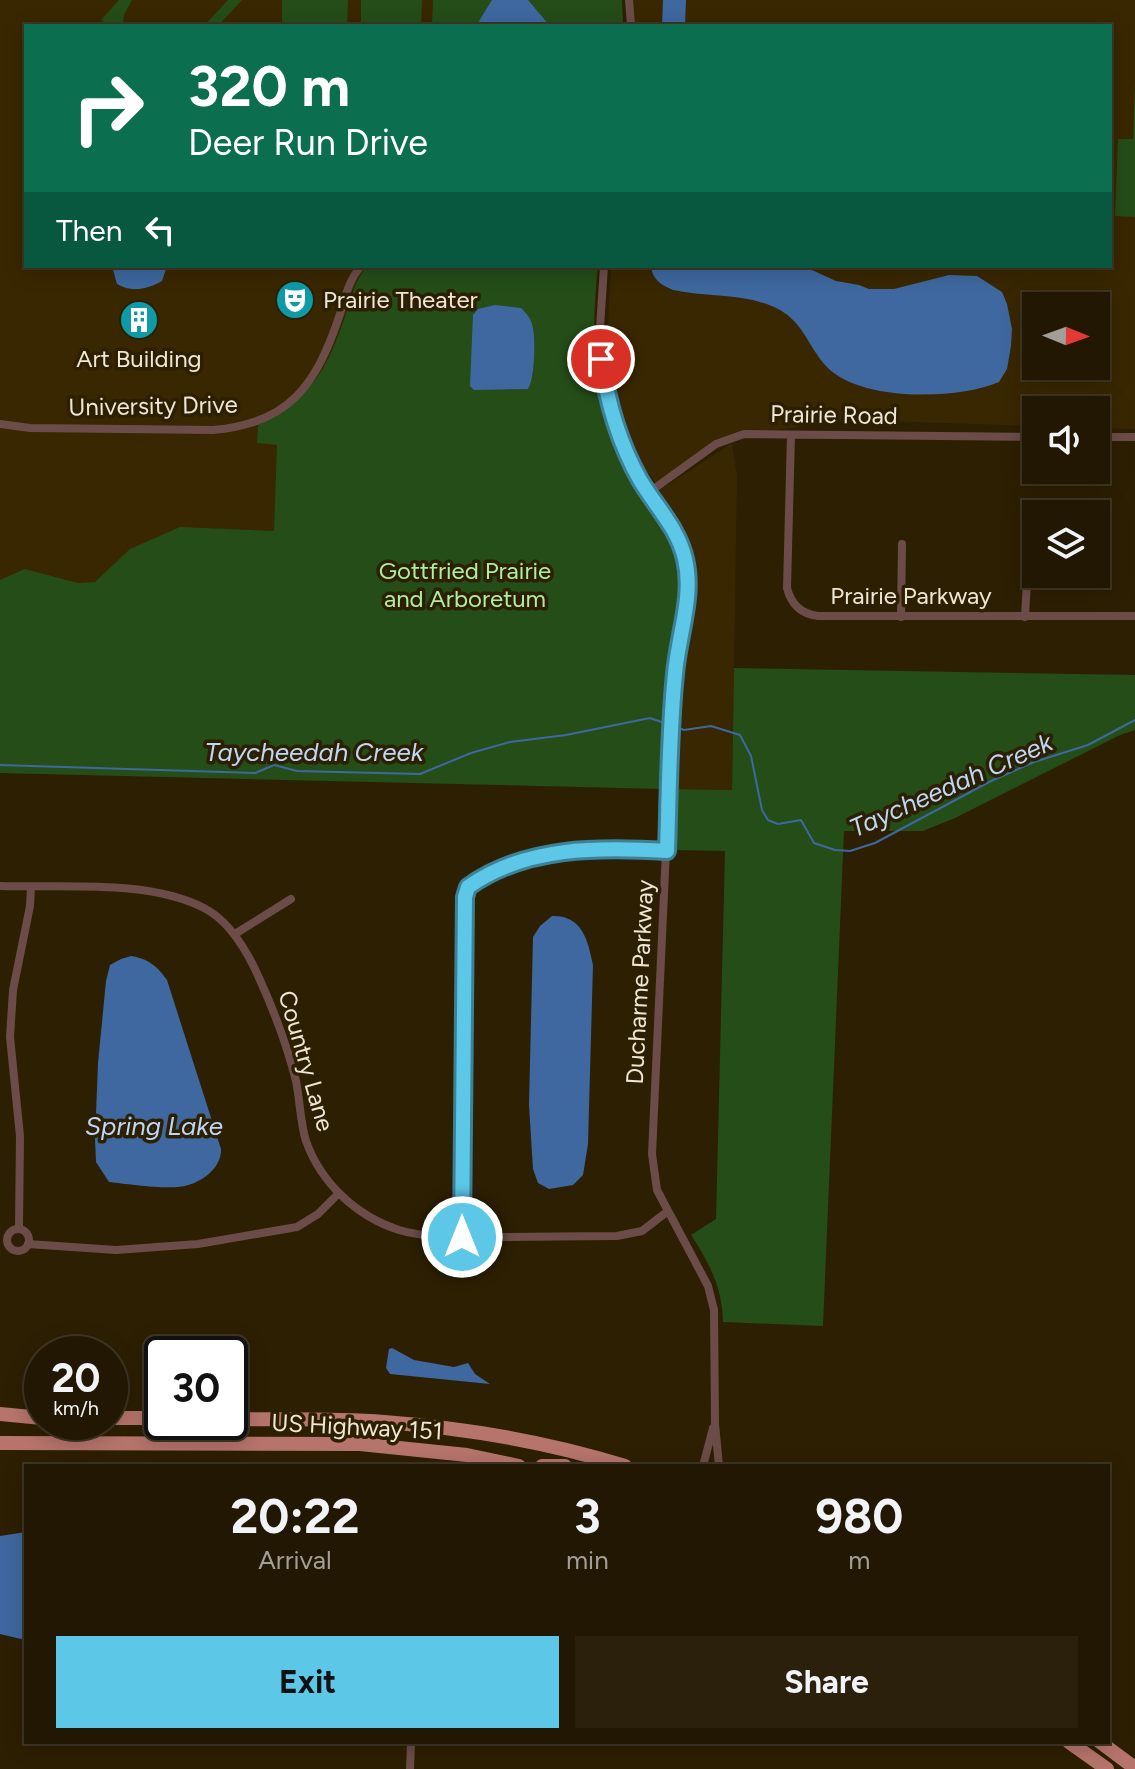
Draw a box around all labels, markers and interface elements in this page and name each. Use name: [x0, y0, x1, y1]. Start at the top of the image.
text: 320 m: [188, 53, 350, 120]
icon: right: [56, 56, 160, 160]
text: Deer Run Drive: [188, 121, 428, 164]
icon: left: [138, 208, 182, 252]
text: Then: [56, 212, 122, 249]
theatre icon: Prairie Theater: [274, 279, 316, 321]
place label: Prairie Theater: [323, 285, 478, 314]
north arrow: [1022, 292, 1110, 380]
map controls: [1022, 292, 1110, 588]
building icon: Art Building: [118, 299, 160, 341]
pin: [567, 325, 635, 393]
icon: arrive: [579, 337, 623, 381]
place label: Art Building: [76, 344, 202, 373]
street label: University Drive: [68, 390, 238, 421]
button: sound: [1022, 396, 1110, 484]
street label: Prairie Road: [770, 399, 898, 430]
button: layers: [1022, 500, 1110, 588]
park label: Gottfried Prairie and Arboretum: [379, 556, 551, 613]
street label: Prairie Parkway: [830, 581, 992, 610]
water label: Taycheedah Creek: [845, 725, 1059, 844]
water label: Taycheedah Creek: [205, 736, 425, 768]
street label: Ducharme Parkway: [620, 879, 659, 1085]
street label: Country Lane: [273, 987, 340, 1135]
water label: Spring Lake: [85, 1110, 223, 1142]
position arrow: [420, 1195, 504, 1279]
speed limit sign: 30: [144, 1336, 248, 1440]
text: 20: [51, 1354, 101, 1402]
text: km/h: [53, 1396, 99, 1420]
street label: US Highway 151: [271, 1408, 443, 1445]
text: 20:22: [231, 1487, 359, 1545]
text: 3: [574, 1487, 601, 1545]
text: 980: [815, 1487, 903, 1545]
text: Arrival: [258, 1544, 332, 1576]
text: min: [566, 1544, 609, 1576]
text: m: [848, 1544, 870, 1576]
button: Exit: [56, 1636, 559, 1728]
button: Share: [575, 1636, 1078, 1728]

